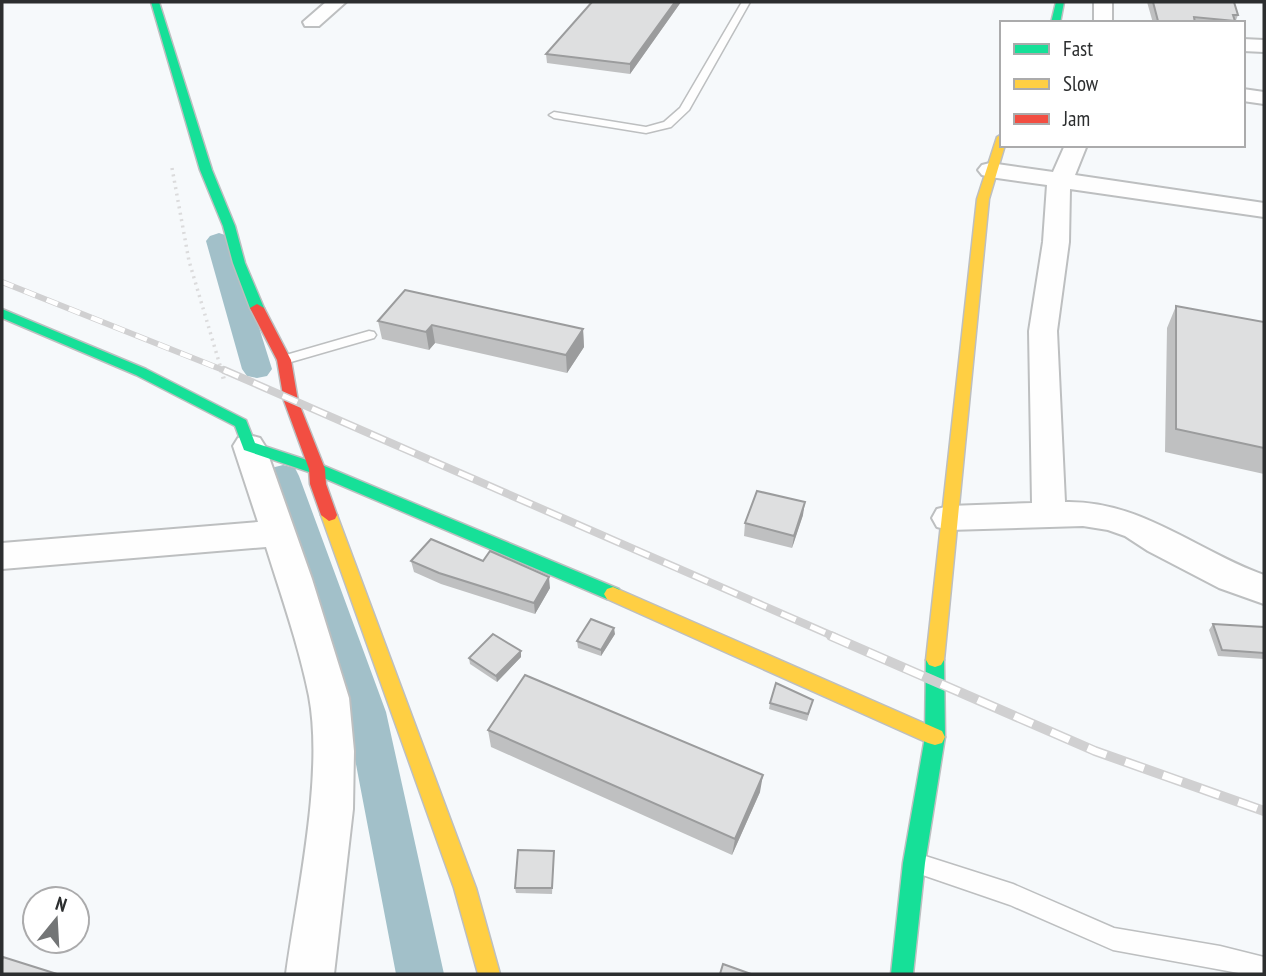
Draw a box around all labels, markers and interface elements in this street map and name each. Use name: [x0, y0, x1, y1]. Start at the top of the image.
legend: [1000, 21, 1245, 147]
text: Fast: [1063, 35, 1093, 62]
text: Slow: [1063, 70, 1099, 97]
text: Jam: [1062, 105, 1090, 132]
north arrow: [21, 885, 91, 955]
text: N: [53, 891, 70, 917]

